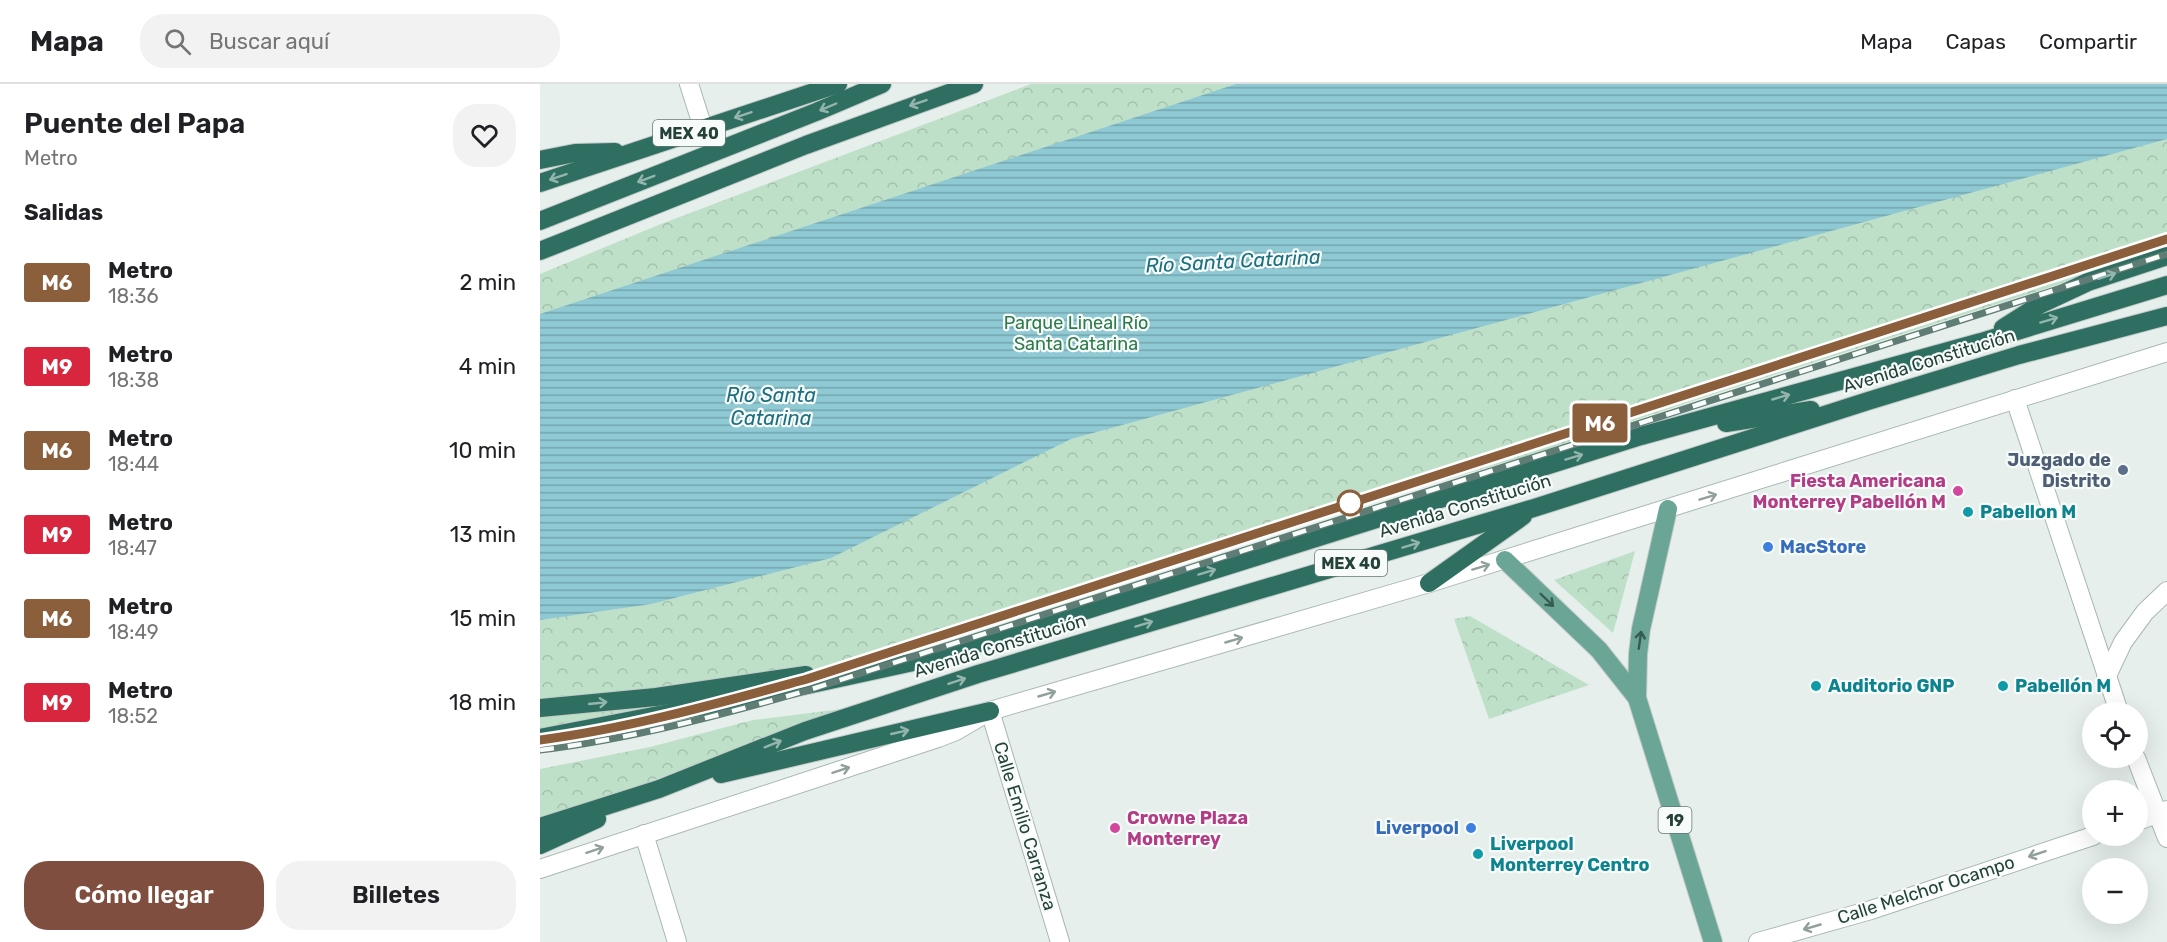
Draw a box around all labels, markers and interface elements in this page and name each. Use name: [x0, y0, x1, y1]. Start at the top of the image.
search box: [140, 14, 560, 68]
text: Mapa: [30, 25, 104, 58]
icon: search: [161, 25, 194, 58]
text: Buscar aquí: [209, 28, 329, 55]
text: Mapa: [1860, 29, 1913, 54]
text: Capas: [1946, 29, 2006, 54]
text: Compartir: [2039, 29, 2137, 54]
one-way arrow: [909, 99, 928, 110]
one-way arrow: [819, 102, 838, 113]
button: heart: [453, 104, 516, 167]
text: Puente del Papa: [24, 107, 245, 140]
one-way arrow: [734, 110, 753, 121]
road number: MEX 40: [653, 120, 725, 146]
text: Metro: [24, 146, 78, 170]
one-way arrow: [549, 173, 568, 184]
one-way arrow: [638, 174, 656, 185]
text: Salidas: [24, 199, 103, 226]
water label: Río Santa Catarina: [1145, 244, 1322, 278]
text: Metro: [108, 257, 173, 284]
text: 2 min: [459, 269, 516, 296]
text: M6: [41, 270, 73, 295]
one-way arrow: [2097, 270, 2116, 281]
text: 18:36: [108, 284, 158, 308]
park label: Parque Lineal Río Santa Catarina: [1004, 312, 1148, 355]
one-way arrow: [2039, 314, 2058, 325]
street label: Avenida Constitución: [1840, 324, 2018, 398]
text: Metro: [108, 341, 173, 368]
text: 4 min: [459, 353, 516, 380]
text: M9: [42, 354, 72, 379]
text: 18:38: [108, 368, 159, 392]
water label: Río Santa Catarina: [726, 383, 816, 430]
one-way arrow: [1771, 391, 1790, 402]
line badge: M6: [1573, 404, 1627, 442]
text: M6: [1584, 411, 1616, 436]
text: Metro: [108, 425, 173, 452]
text: 10 min: [449, 437, 516, 464]
text: M6: [41, 438, 73, 463]
place label: Juzgado de Distrito: [2007, 449, 2111, 492]
one-way arrow: [1564, 451, 1583, 462]
text: 18:44: [108, 452, 159, 476]
marker: Juzgado de Distrito: [2116, 463, 2130, 477]
street label: Avenida Constitución: [1376, 469, 1554, 543]
place label: Fiesta Americana Monterrey Pabellón M: [1753, 470, 1946, 513]
marker: Fiesta Americana Monterrey Pabellón M: [1951, 484, 1965, 498]
unlabelled marker: [1337, 490, 1363, 516]
one-way arrow: [1698, 491, 1717, 502]
place label: Pabellon M: [1980, 501, 2076, 523]
marker: Pabellon M: [1961, 505, 1975, 519]
text: Metro: [108, 509, 173, 536]
text: 13 min: [450, 521, 516, 548]
text: M9: [42, 522, 72, 547]
text: 18:47: [108, 536, 157, 560]
place label: MacStore: [1780, 536, 1867, 558]
one-way arrow: [1401, 539, 1420, 550]
marker: MacStore: [1761, 540, 1775, 554]
road number: MEX 40: [1315, 550, 1387, 576]
one-way arrow: [1471, 561, 1490, 572]
one-way arrow: [1197, 566, 1216, 577]
text: Metro: [108, 593, 173, 620]
one-way arrow: [1539, 593, 1554, 607]
text: 15 min: [450, 605, 516, 632]
text: M6: [41, 606, 73, 631]
street label: Avenida Constitución: [911, 609, 1089, 683]
one-way arrow: [1134, 618, 1153, 629]
text: 18:49: [108, 620, 159, 644]
one-way arrow: [1634, 631, 1645, 650]
one-way arrow: [1224, 634, 1243, 645]
one-way arrow: [947, 674, 966, 685]
place label: Auditorio GNP: [1828, 675, 1954, 697]
place label: Pabellón M: [2015, 675, 2111, 697]
text: Metro: [108, 677, 173, 704]
marker: Auditorio GNP: [1809, 679, 1823, 693]
marker: Pabellón M: [1996, 679, 2010, 693]
one-way arrow: [1037, 688, 1056, 699]
text: 18 min: [449, 689, 516, 716]
text: M9: [42, 690, 72, 715]
one-way arrow: [588, 697, 608, 708]
map controls: [2082, 702, 2148, 924]
button: locate: [2082, 702, 2148, 768]
text: 18:52: [108, 704, 158, 728]
one-way arrow: [890, 726, 909, 737]
one-way arrow: [763, 738, 782, 749]
street label: Calle Emilio Carranza: [989, 739, 1061, 913]
one-way arrow: [831, 763, 850, 774]
button: +: [2082, 780, 2148, 846]
place label: Crowne Plaza Monterrey: [1127, 807, 1248, 850]
road number: 19: [1658, 807, 1692, 833]
place label: Liverpool: [1375, 817, 1459, 839]
marker: Crowne Plaza Monterrey: [1108, 821, 1122, 835]
marker: Liverpool: [1464, 821, 1478, 835]
place label: Liverpool Monterrey Centro: [1490, 833, 1649, 876]
one-way arrow: [585, 843, 604, 854]
marker: Liverpool Monterrey Centro: [1471, 847, 1485, 861]
one-way arrow: [2028, 849, 2047, 860]
street label: Calle Melchor Ocampo: [1835, 851, 2017, 929]
button: −: [2082, 858, 2148, 924]
button: Cómo llegar: [24, 861, 264, 930]
button: Billetes: [276, 861, 516, 930]
one-way arrow: [1803, 921, 1822, 933]

